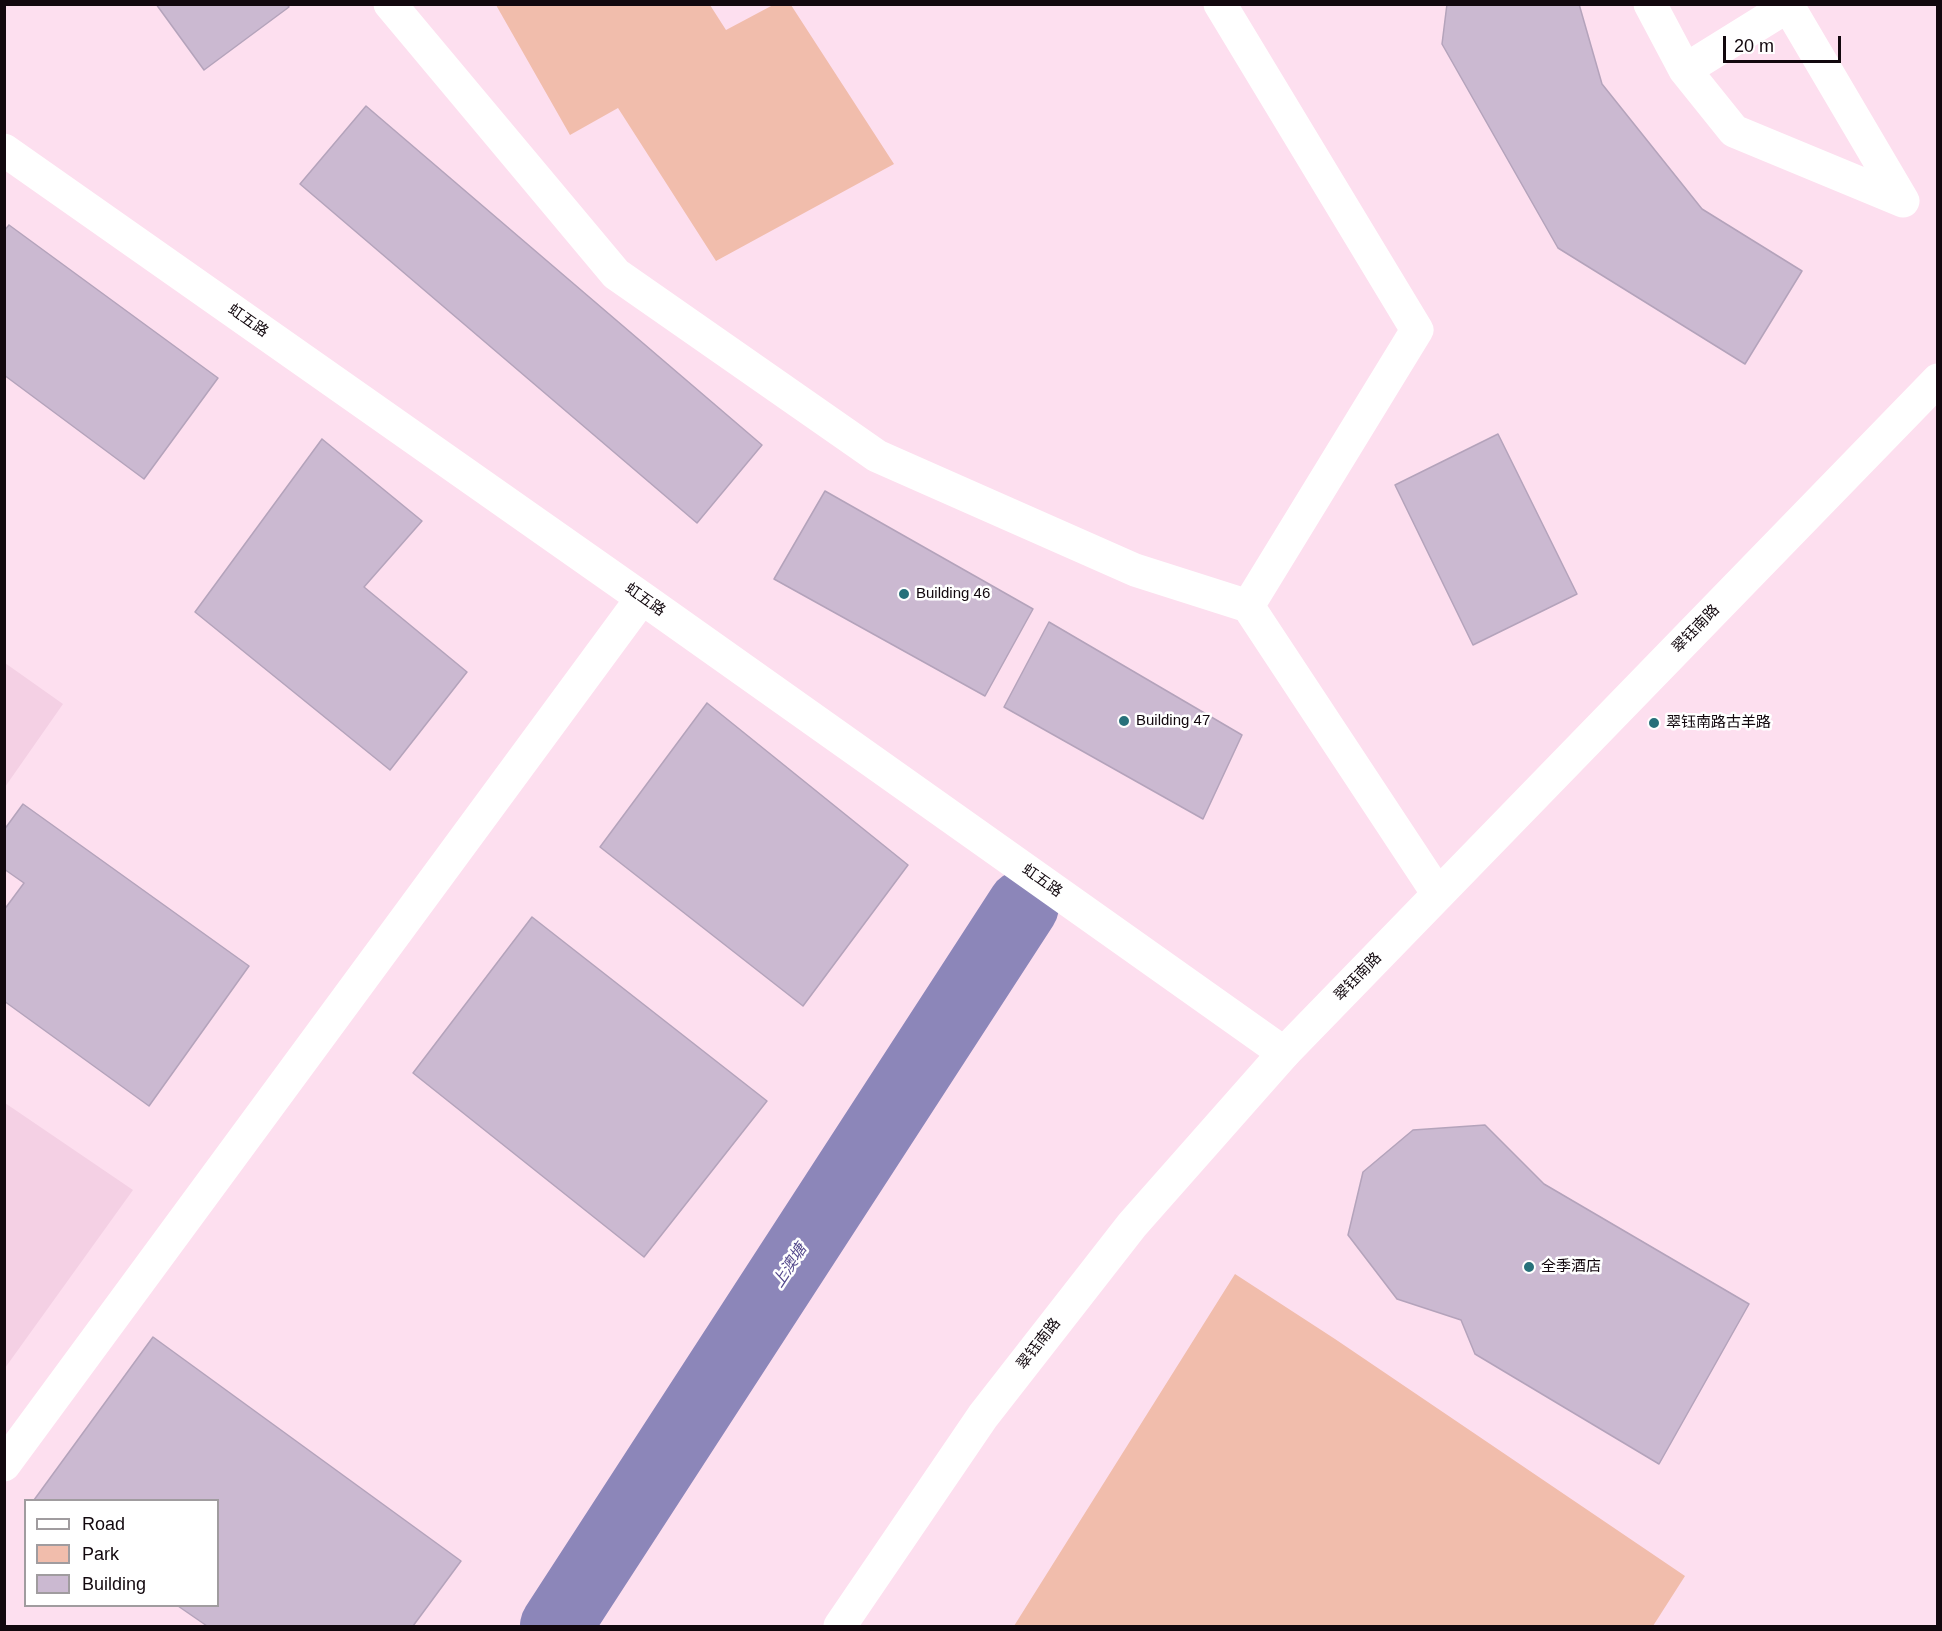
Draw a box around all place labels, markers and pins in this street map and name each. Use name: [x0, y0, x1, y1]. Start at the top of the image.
place label: Building 46: [916, 585, 990, 603]
marker: Building 46: [897, 587, 911, 601]
place label: Building 47: [1136, 712, 1210, 730]
marker: Building 47: [1117, 714, 1131, 728]
place label: 翠钰南路古羊路: [1666, 714, 1771, 732]
marker: 翠钰南路古羊路: [1647, 716, 1661, 730]
place label: 全季酒店: [1541, 1258, 1601, 1276]
marker: 全季酒店: [1522, 1260, 1536, 1274]

